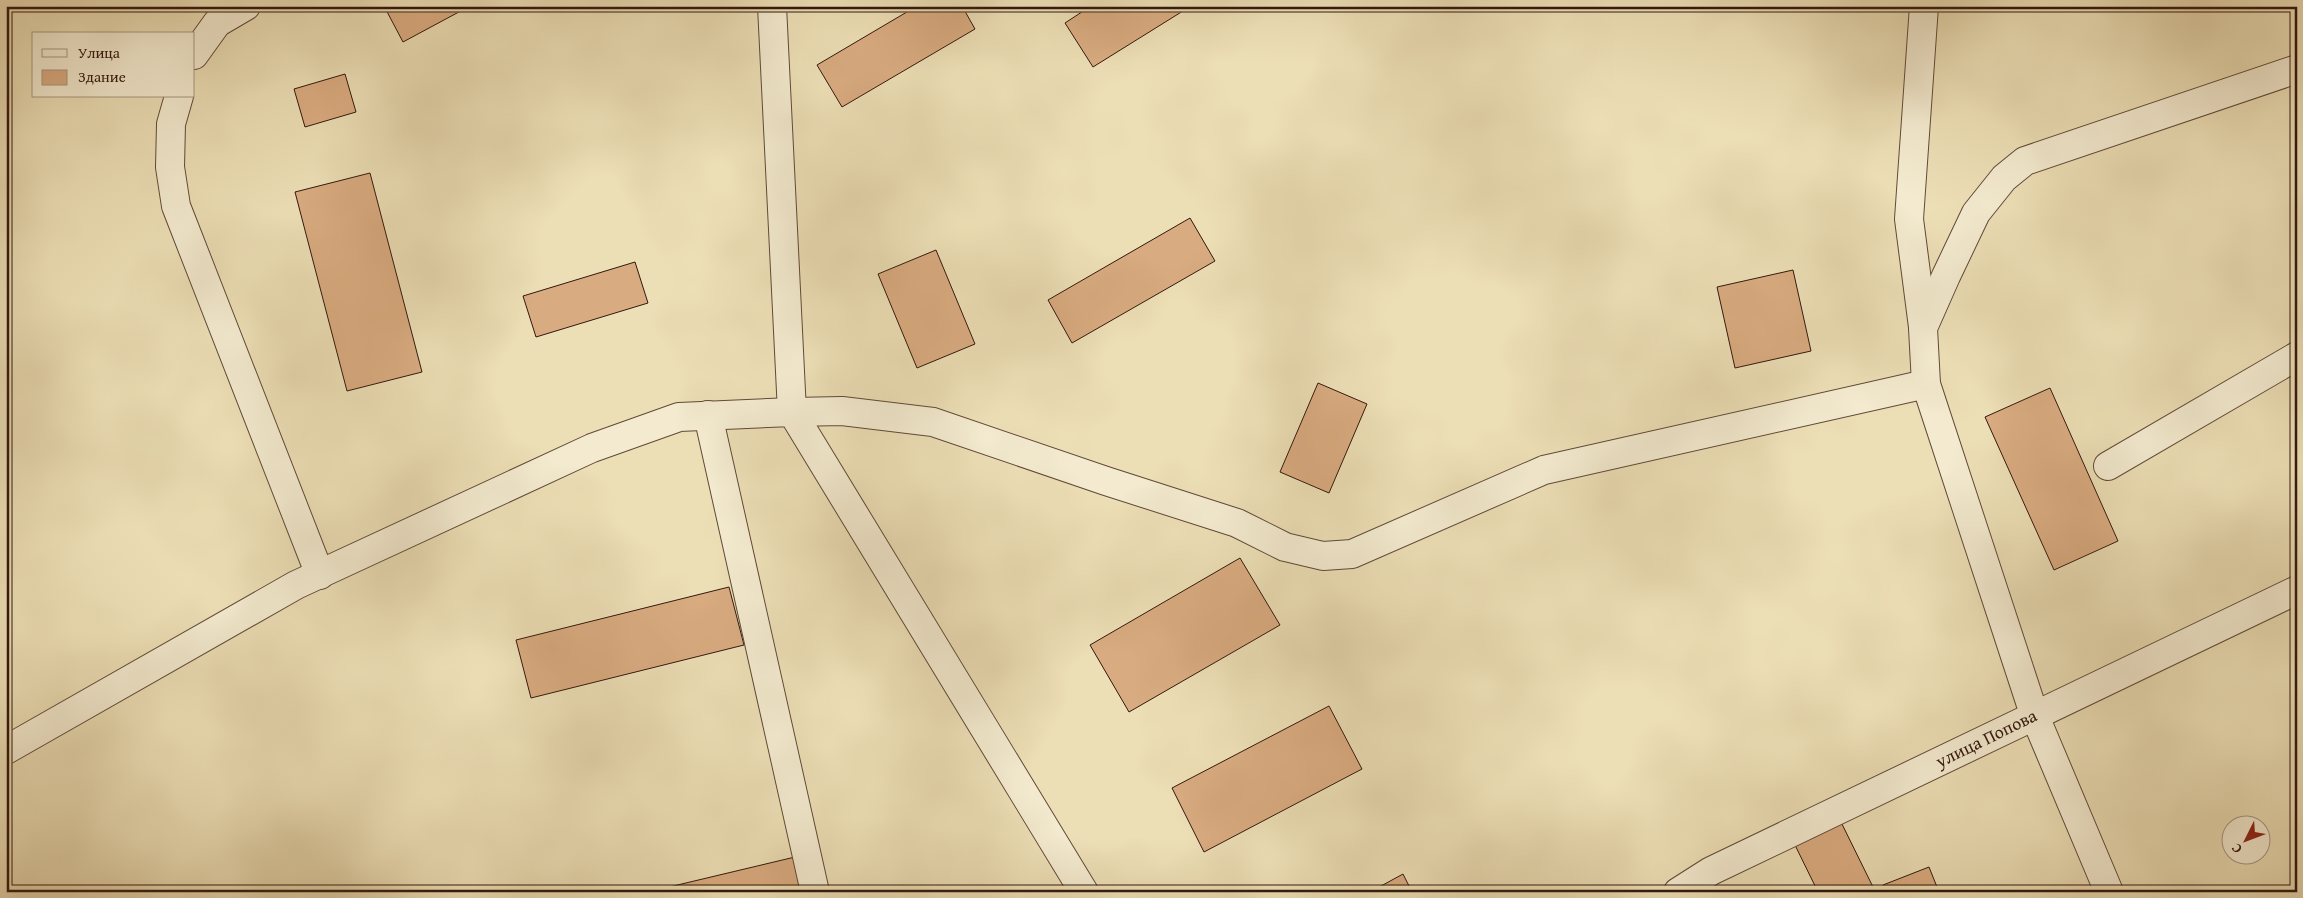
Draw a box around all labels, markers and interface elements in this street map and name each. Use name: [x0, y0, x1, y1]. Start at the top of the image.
legend: [32, 32, 195, 98]
text: Улица: [78, 42, 121, 63]
text: Здание: [78, 66, 126, 87]
street label: улица Попова: [1930, 702, 2042, 775]
north arrow: [2220, 816, 2270, 866]
text: С: [2226, 839, 2246, 858]

